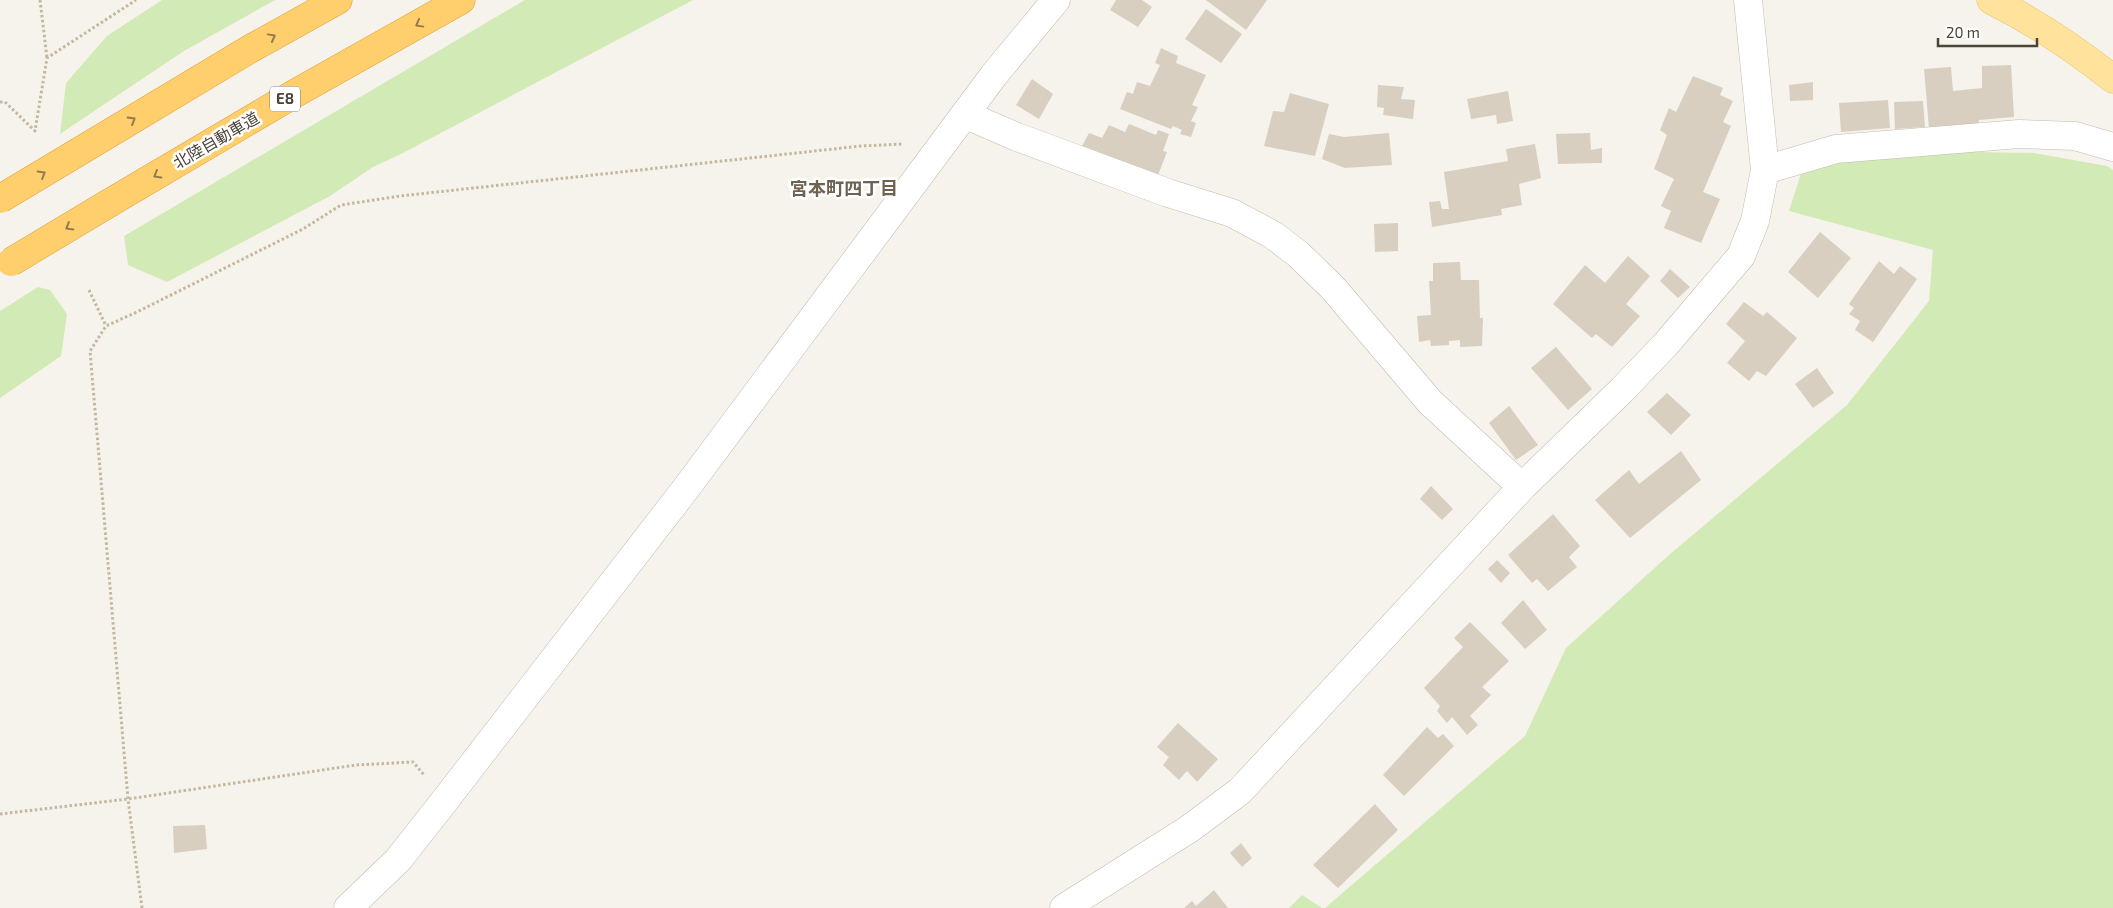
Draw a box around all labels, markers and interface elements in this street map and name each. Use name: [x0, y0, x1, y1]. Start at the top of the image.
scale bar: [1938, 15, 2037, 47]
one-way arrow: [415, 18, 424, 28]
text: 20 m: [1946, 23, 1980, 41]
one-way arrow: [266, 33, 275, 43]
road number: E8: [270, 86, 300, 112]
street label: 北陸自動車道: [169, 107, 262, 172]
one-way arrow: [126, 116, 135, 126]
one-way arrow: [153, 168, 162, 178]
one-way arrow: [36, 170, 45, 180]
district label: 宮本町四丁目: [790, 177, 898, 199]
one-way arrow: [66, 220, 75, 230]

